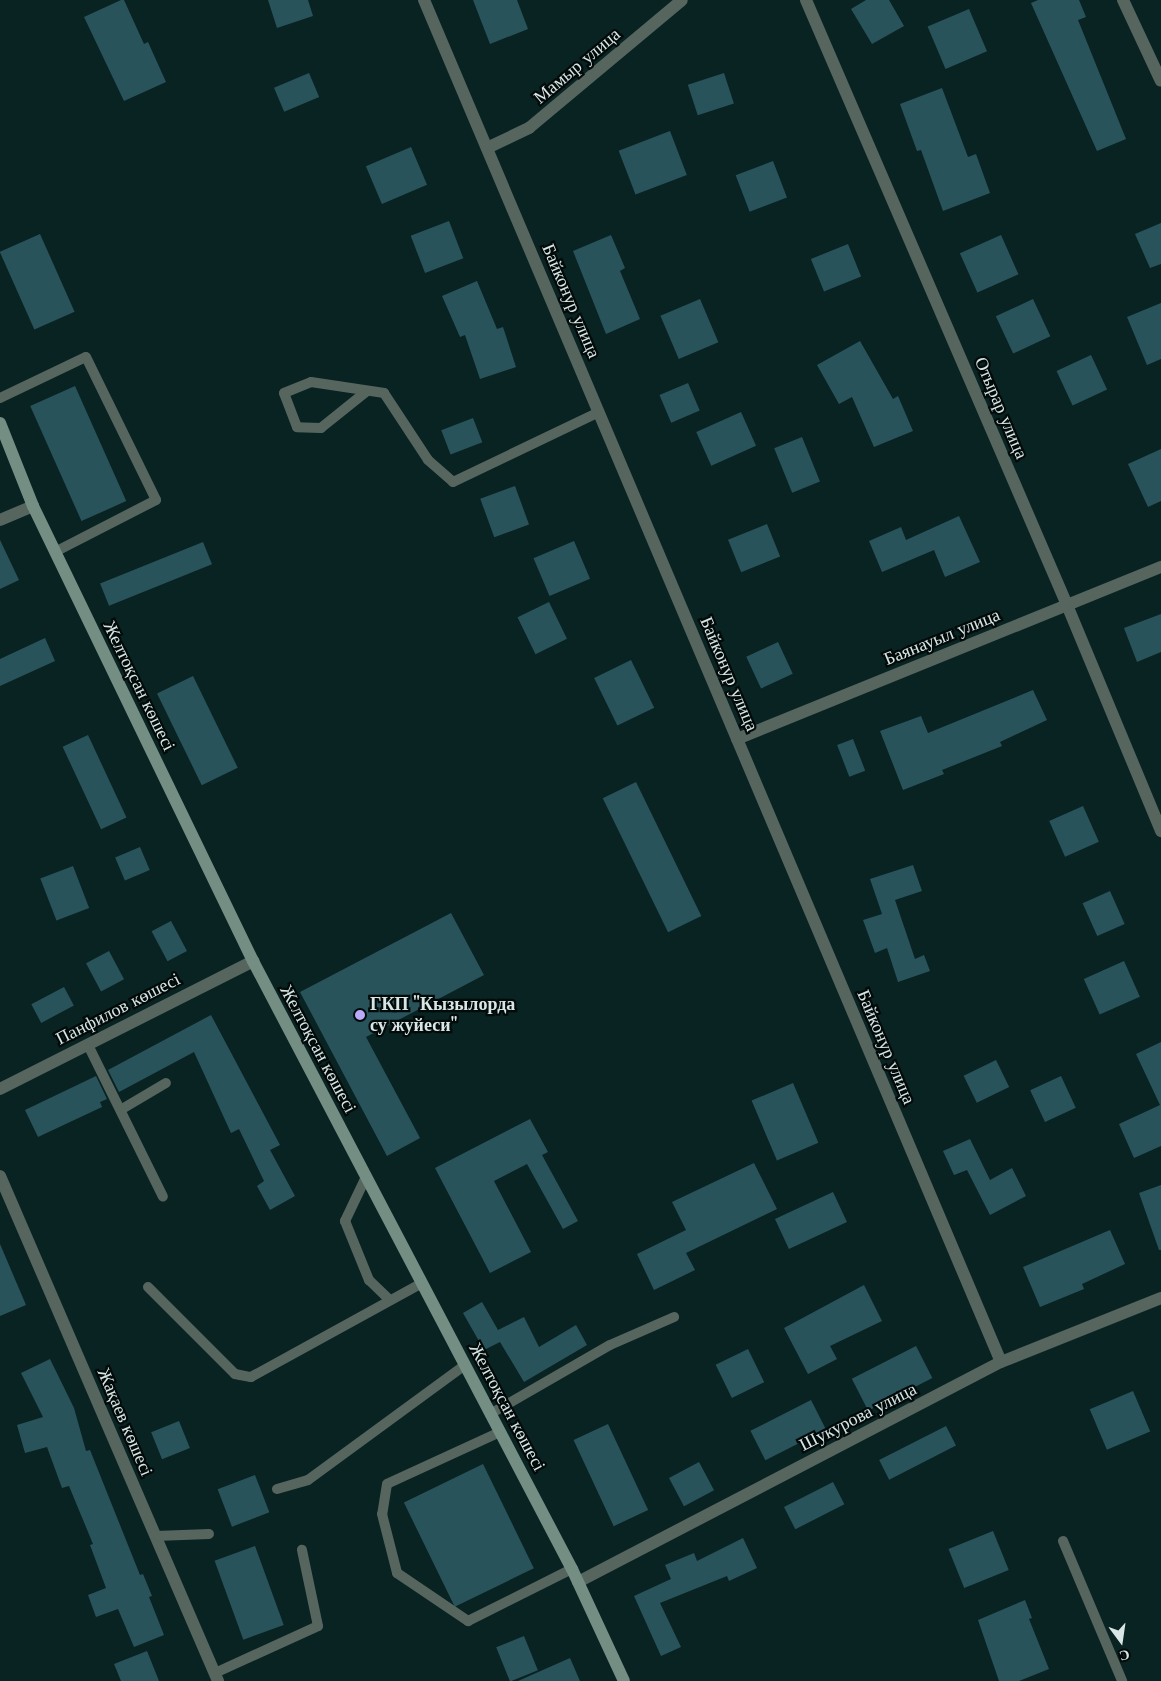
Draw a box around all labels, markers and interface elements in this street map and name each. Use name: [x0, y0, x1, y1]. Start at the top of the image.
street label: Мамыр улица: [529, 24, 625, 108]
street label: Байконур улица: [537, 241, 605, 361]
street label: Отырар улица: [970, 354, 1032, 462]
street label: Баянауыл улица: [881, 604, 1003, 670]
street label: Байконур улица: [695, 614, 763, 734]
street label: Желтоқсан көшесі: [98, 618, 180, 754]
street label: Панфилов көшесі: [52, 968, 184, 1050]
street label: Желтоқсан көшесі: [275, 981, 361, 1117]
street label: Байконур улица: [852, 987, 920, 1107]
place label: ГКП "Кызылорда су жуйеси": [370, 994, 516, 1036]
marker: ГКП "Кызылорда су жуйеси": [354, 1009, 366, 1021]
street label: Желтоқсан көшесі: [464, 1339, 550, 1475]
street label: Жақаев көшесі: [93, 1365, 157, 1479]
street label: Шукурова улица: [796, 1378, 920, 1456]
north arrow: [1096, 1616, 1146, 1666]
text: С: [1118, 1646, 1132, 1666]

